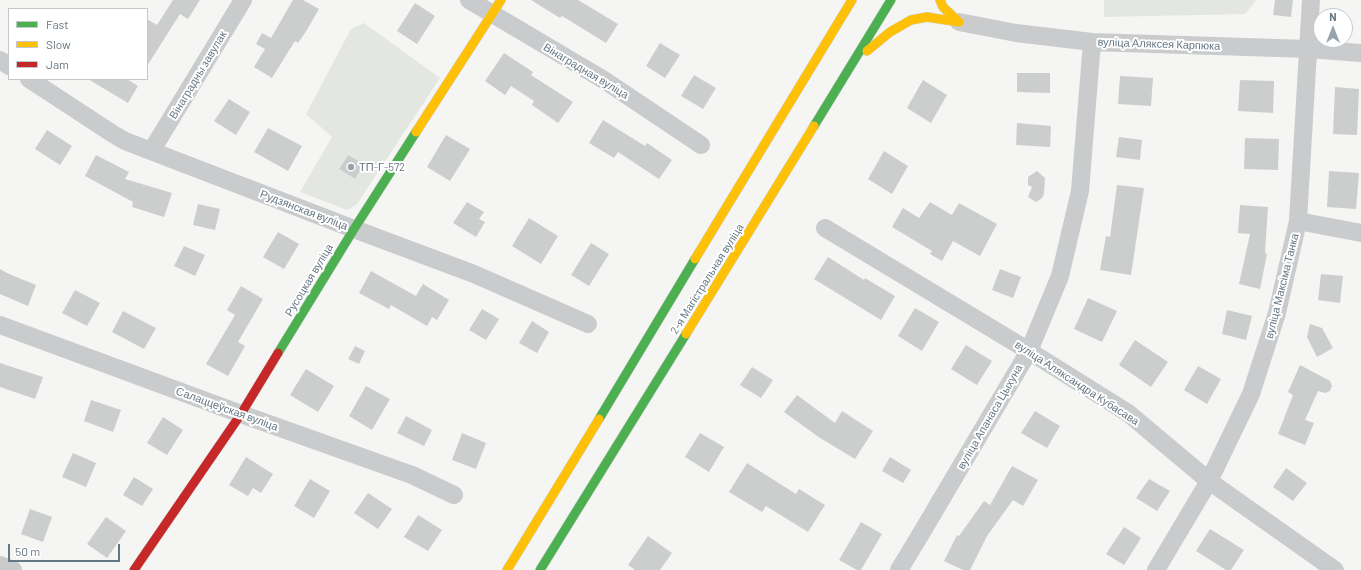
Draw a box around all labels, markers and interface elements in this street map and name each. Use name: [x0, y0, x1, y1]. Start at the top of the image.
legend: [8, 8, 148, 80]
north arrow: [1313, 8, 1353, 48]
text: N: [1329, 10, 1337, 23]
text: Fast: [46, 17, 69, 31]
street label: Вінаградны завулак: [167, 29, 229, 121]
street label: вуліца Аляксея Карпюка: [1097, 35, 1221, 53]
text: Slow: [46, 37, 71, 51]
street label: Вінаградная вуліца: [541, 40, 631, 102]
text: Jam: [46, 57, 69, 71]
place label: ТП-Г-572: [359, 160, 405, 174]
marker: ТП-Г-572: [346, 162, 356, 172]
street label: Рудзянская вуліца: [258, 187, 350, 233]
street label: 2-я Магістральная вуліца: [668, 221, 746, 337]
street label: вуліца Максіма Танка: [1263, 232, 1301, 340]
street label: Русоцкая вуліца: [282, 241, 336, 319]
street label: вуліца Аляксандра Кубасава: [1013, 338, 1141, 428]
street label: вуліца Апанаса Цыхуна: [955, 362, 1025, 472]
street label: Салаццеўская вуліца: [174, 384, 280, 434]
scale bar: [10, 536, 122, 562]
text: 50 m: [15, 544, 40, 558]

